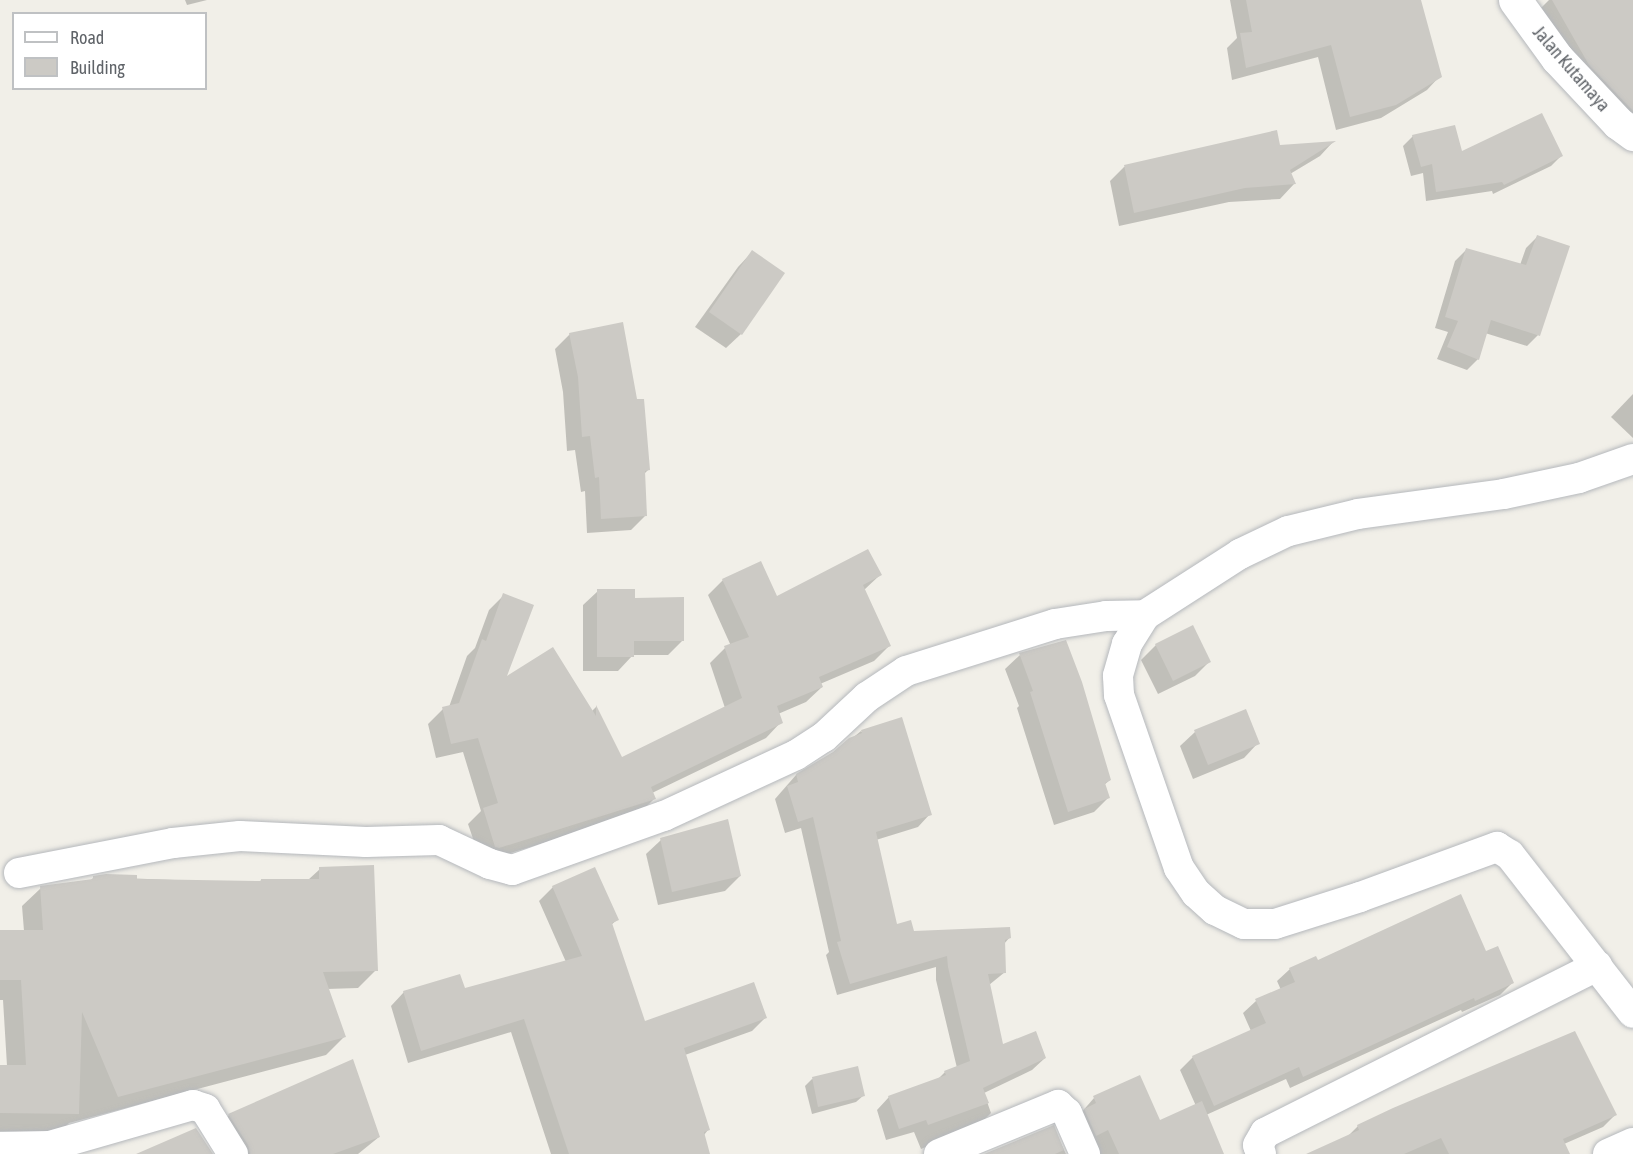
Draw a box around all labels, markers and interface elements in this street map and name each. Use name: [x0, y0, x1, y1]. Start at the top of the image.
legend: [12, 12, 207, 90]
street label: Jalan Kutamaya: [1528, 22, 1614, 116]
text: Road: [70, 27, 104, 48]
text: Building: [70, 57, 125, 78]

